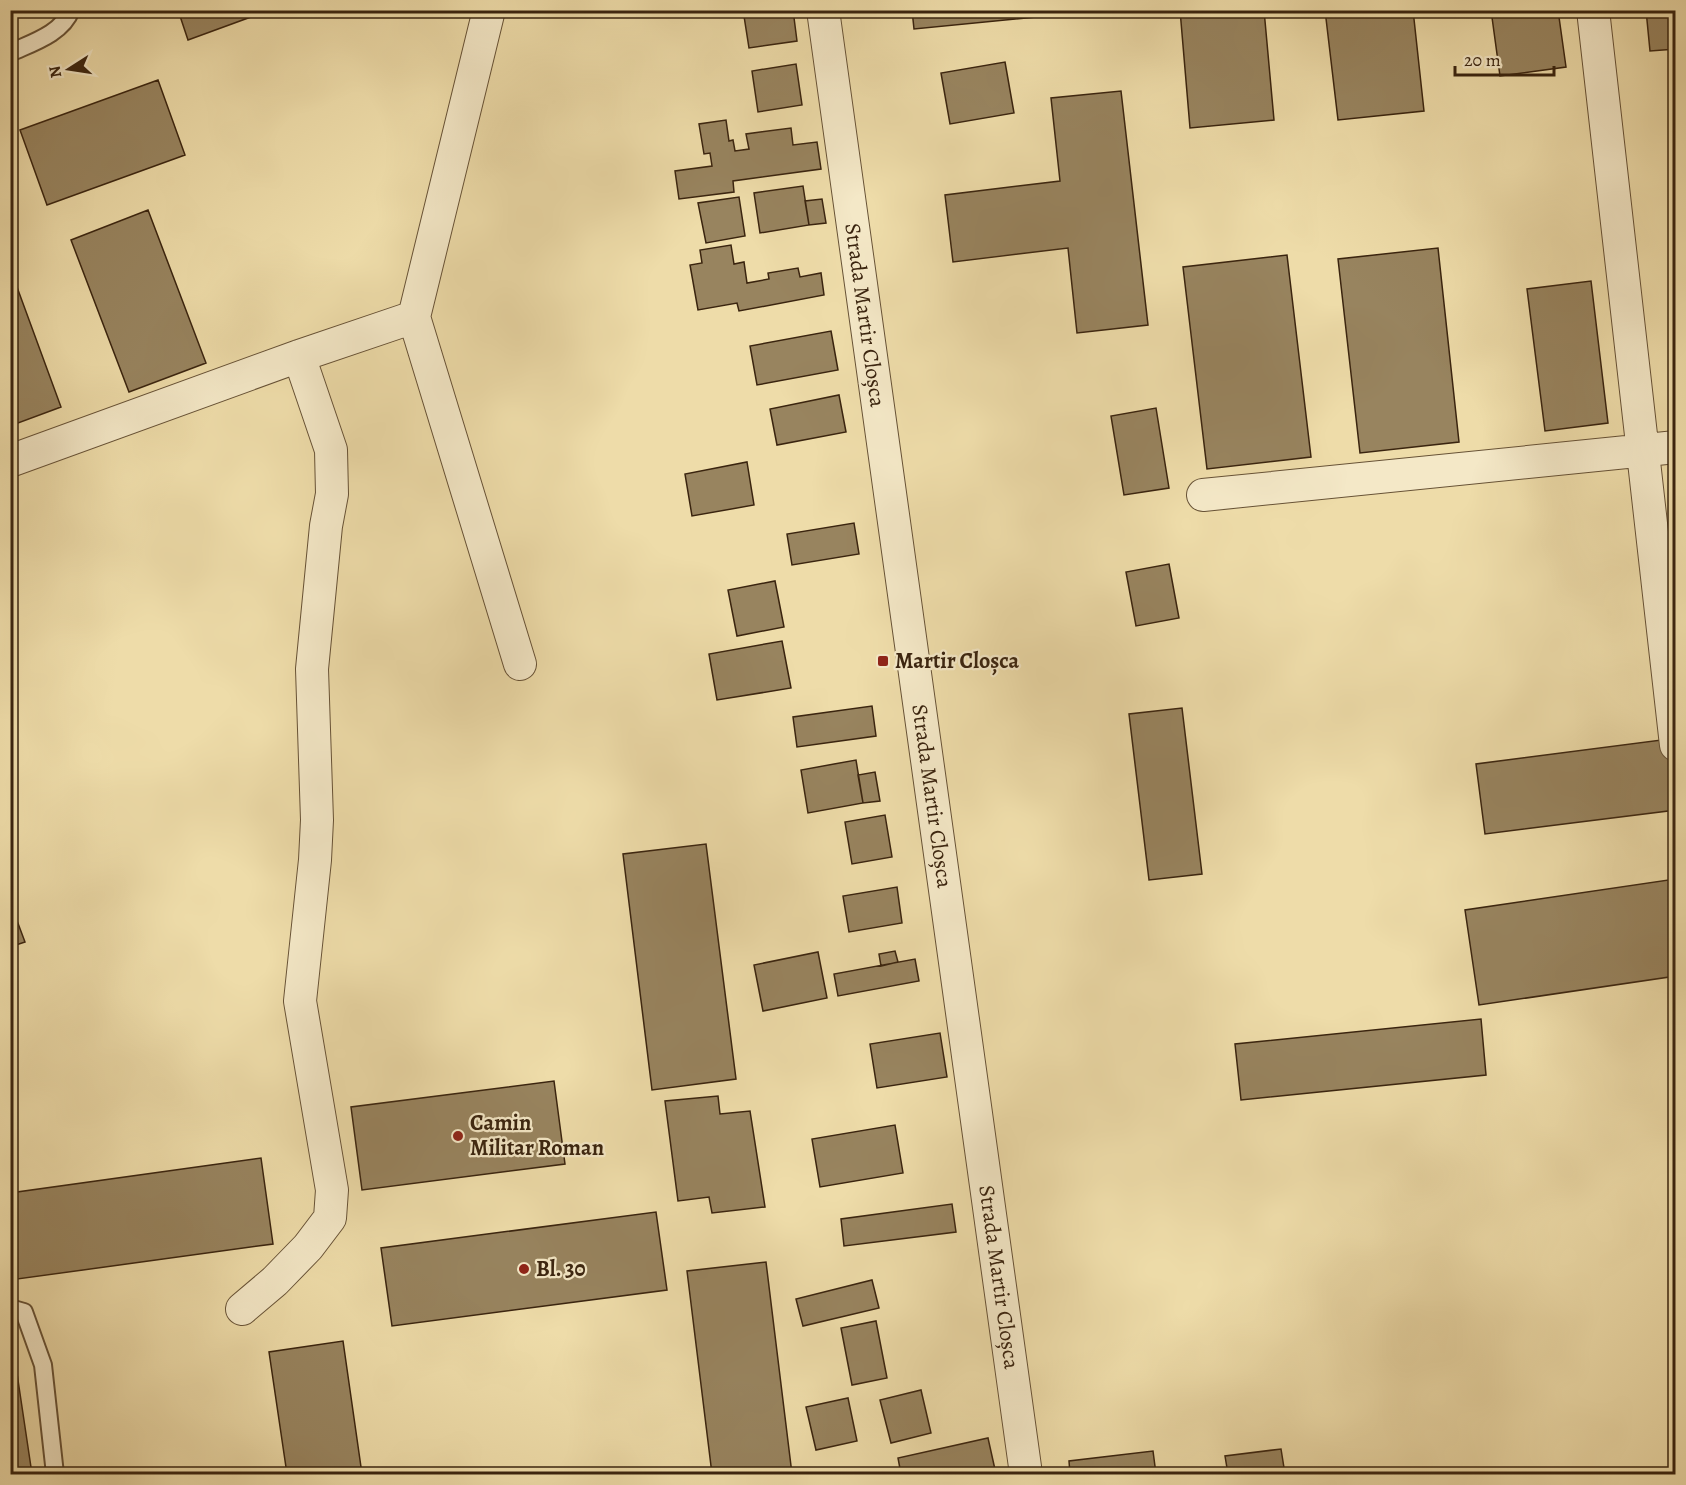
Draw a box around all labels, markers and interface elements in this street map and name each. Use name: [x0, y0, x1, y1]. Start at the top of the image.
north arrow: [39, 39, 99, 99]
scale bar: [1455, 39, 1554, 77]
text: 20 m: [1464, 48, 1501, 72]
text: N: [43, 64, 67, 80]
street label: Strada Martir Cloșca: [837, 221, 893, 410]
place label: Martir Cloșca: [895, 646, 1020, 676]
marker: Martir Cloșca: [876, 654, 890, 668]
street label: Strada Martir Cloșca: [904, 702, 960, 891]
place label: Camin Militar Roman: [470, 1108, 604, 1163]
marker: Camin Militar Roman: [451, 1129, 465, 1143]
street label: Strada Martir Cloșca: [971, 1183, 1027, 1372]
place label: Bl. 30: [536, 1254, 586, 1284]
marker: Bl. 30: [517, 1262, 531, 1276]

